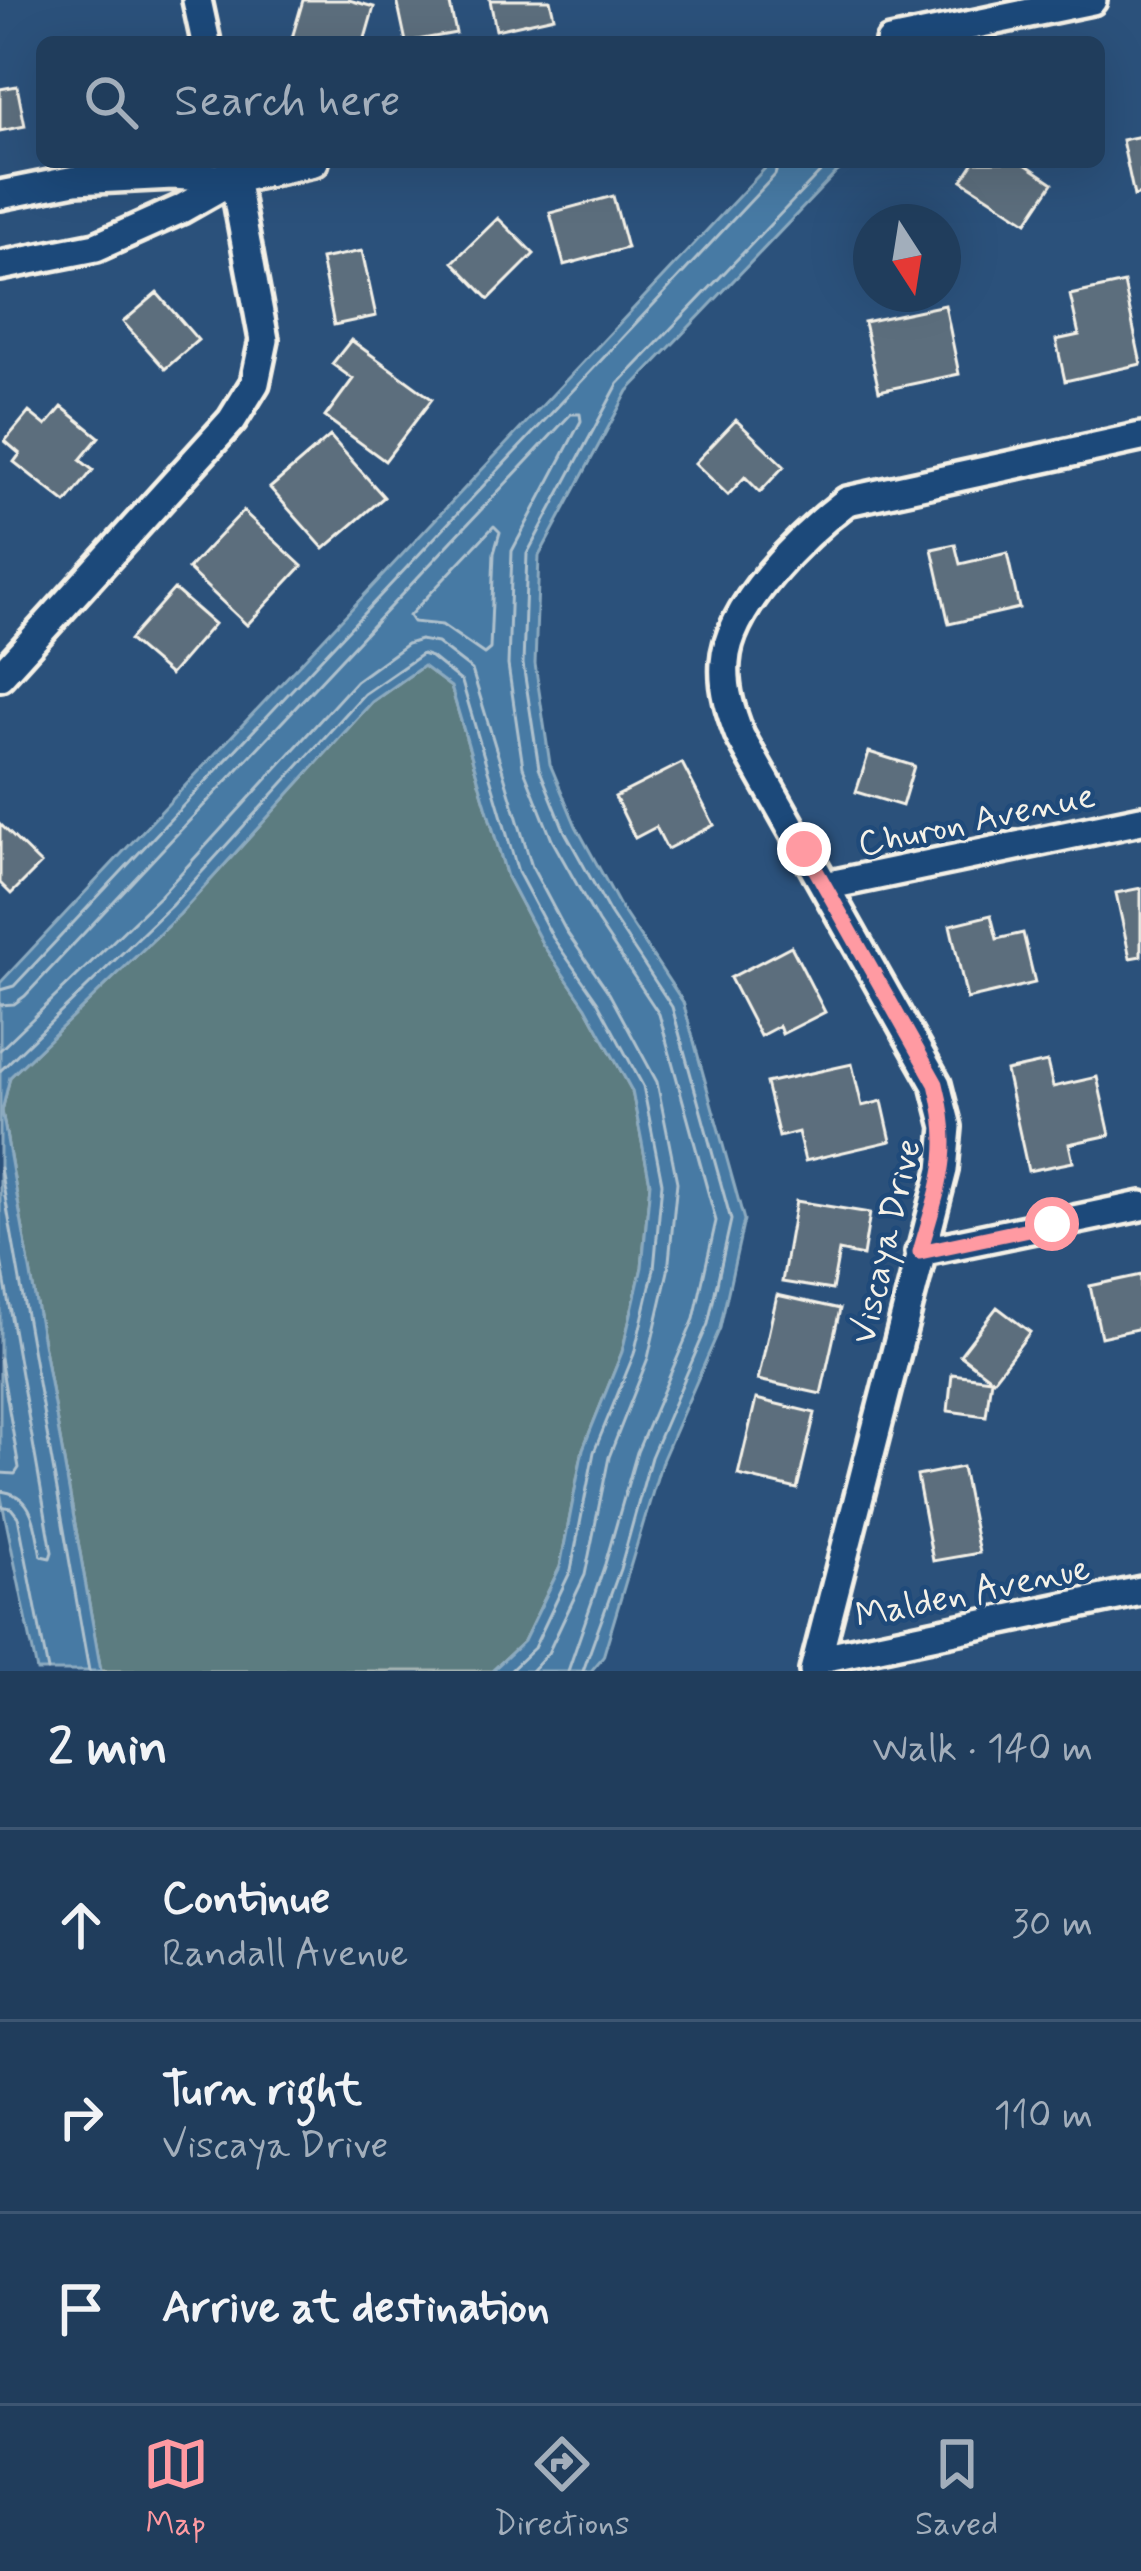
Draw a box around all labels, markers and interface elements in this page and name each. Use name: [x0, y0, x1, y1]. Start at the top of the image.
search box: [36, 36, 1105, 168]
icon: search: [78, 69, 144, 135]
text: Search here: [174, 73, 401, 132]
north arrow: [853, 204, 961, 312]
street label: Churon Avenue: [854, 773, 1099, 869]
route end: [777, 822, 831, 876]
street label: Viscaya Drive: [841, 1135, 934, 1349]
route start: [1025, 1197, 1079, 1251]
street label: Malden Avenue: [851, 1546, 1094, 1641]
text: 2 min: [48, 1716, 168, 1782]
text: Walk · 140 m: [873, 1724, 1093, 1775]
text: Continue: [162, 1870, 330, 1929]
icon: ahead: [48, 1892, 114, 1958]
text: 30 m: [1011, 1899, 1093, 1950]
text: Randall Avenue: [162, 1929, 408, 1980]
text: Turn right: [162, 2062, 362, 2121]
icon: right: [48, 2084, 114, 2150]
text: 110 m: [994, 2091, 1093, 2142]
text: Viscaya Drive: [162, 2121, 388, 2172]
icon: arrive: [48, 2276, 114, 2342]
text: Arrive at destination: [162, 2279, 550, 2338]
tab: Map: [143, 2431, 209, 2547]
tab: Directions: [494, 2431, 630, 2547]
tab: Saved: [915, 2431, 998, 2547]

